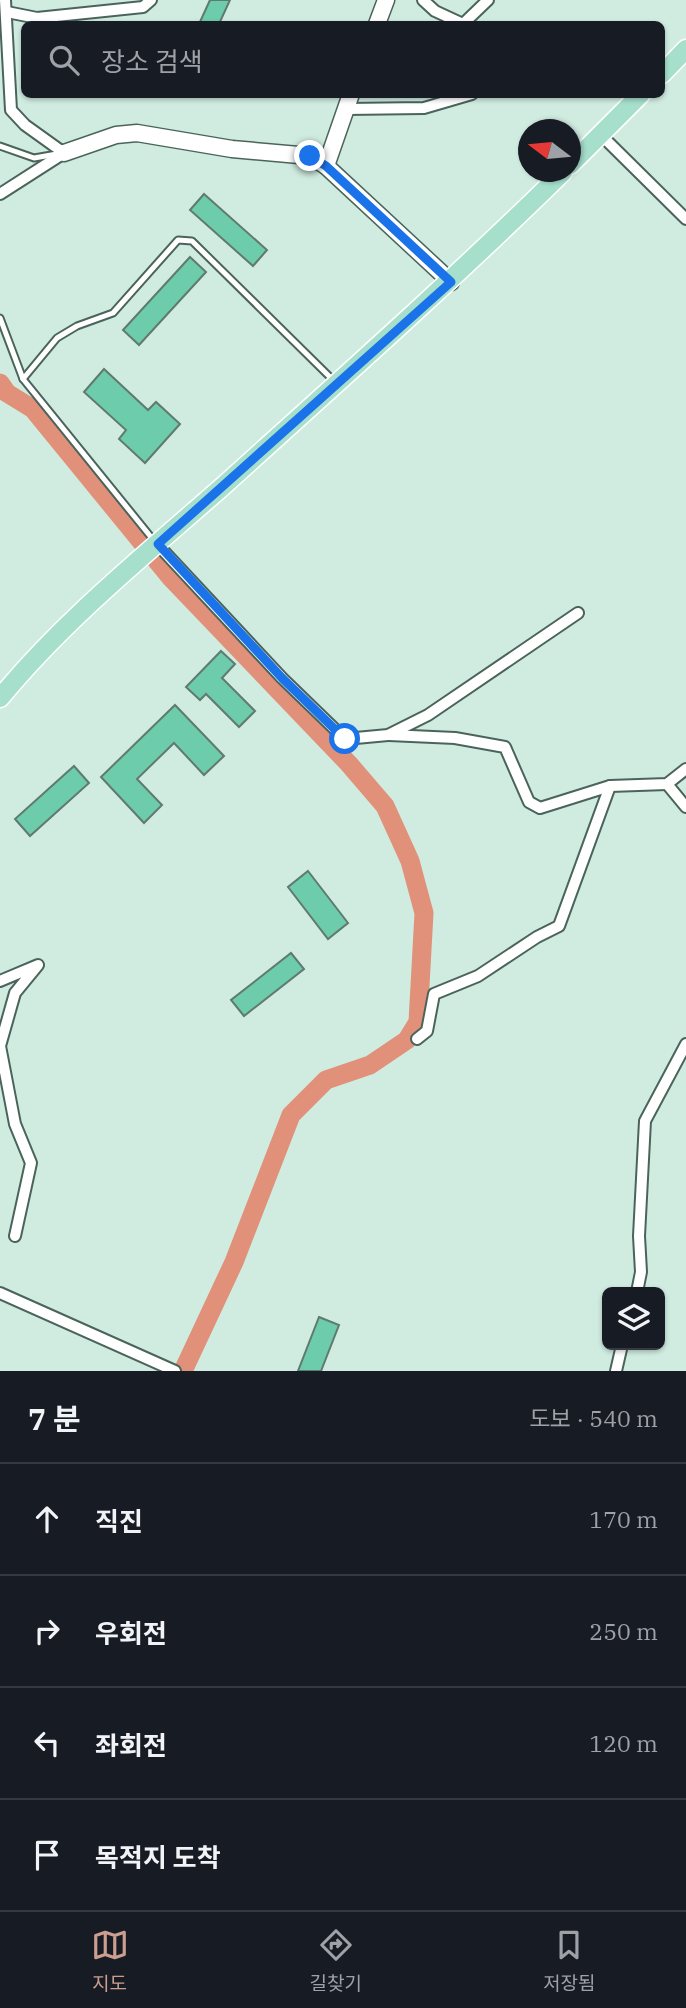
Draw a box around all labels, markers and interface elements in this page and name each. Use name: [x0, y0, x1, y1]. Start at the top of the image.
search box: [21, 21, 665, 98]
icon: search: [45, 41, 83, 79]
text: 장소 검색: [101, 44, 203, 78]
north arrow: [518, 119, 581, 182]
route end: [294, 140, 325, 171]
route start: [329, 723, 360, 754]
map controls: [602, 1287, 665, 1350]
button: layers: [602, 1287, 665, 1350]
text: 7 분: [28, 1399, 81, 1438]
text: 도보 · 540 m: [529, 1403, 658, 1433]
icon: ahead: [28, 1500, 66, 1538]
text: 직진: [95, 1504, 143, 1538]
text: 170 m: [589, 1504, 658, 1534]
icon: right: [28, 1612, 66, 1650]
text: 우회전: [95, 1616, 167, 1650]
text: 250 m: [589, 1616, 658, 1646]
icon: left: [28, 1724, 66, 1762]
text: 좌회전: [95, 1728, 167, 1762]
text: 120 m: [589, 1728, 658, 1758]
icon: arrive: [28, 1836, 66, 1874]
text: 목적지 도착: [95, 1840, 221, 1874]
tab: 지도: [91, 1926, 129, 1995]
tab: 길찾기: [310, 1926, 362, 1995]
tab: 저장됨: [543, 1926, 595, 1995]

